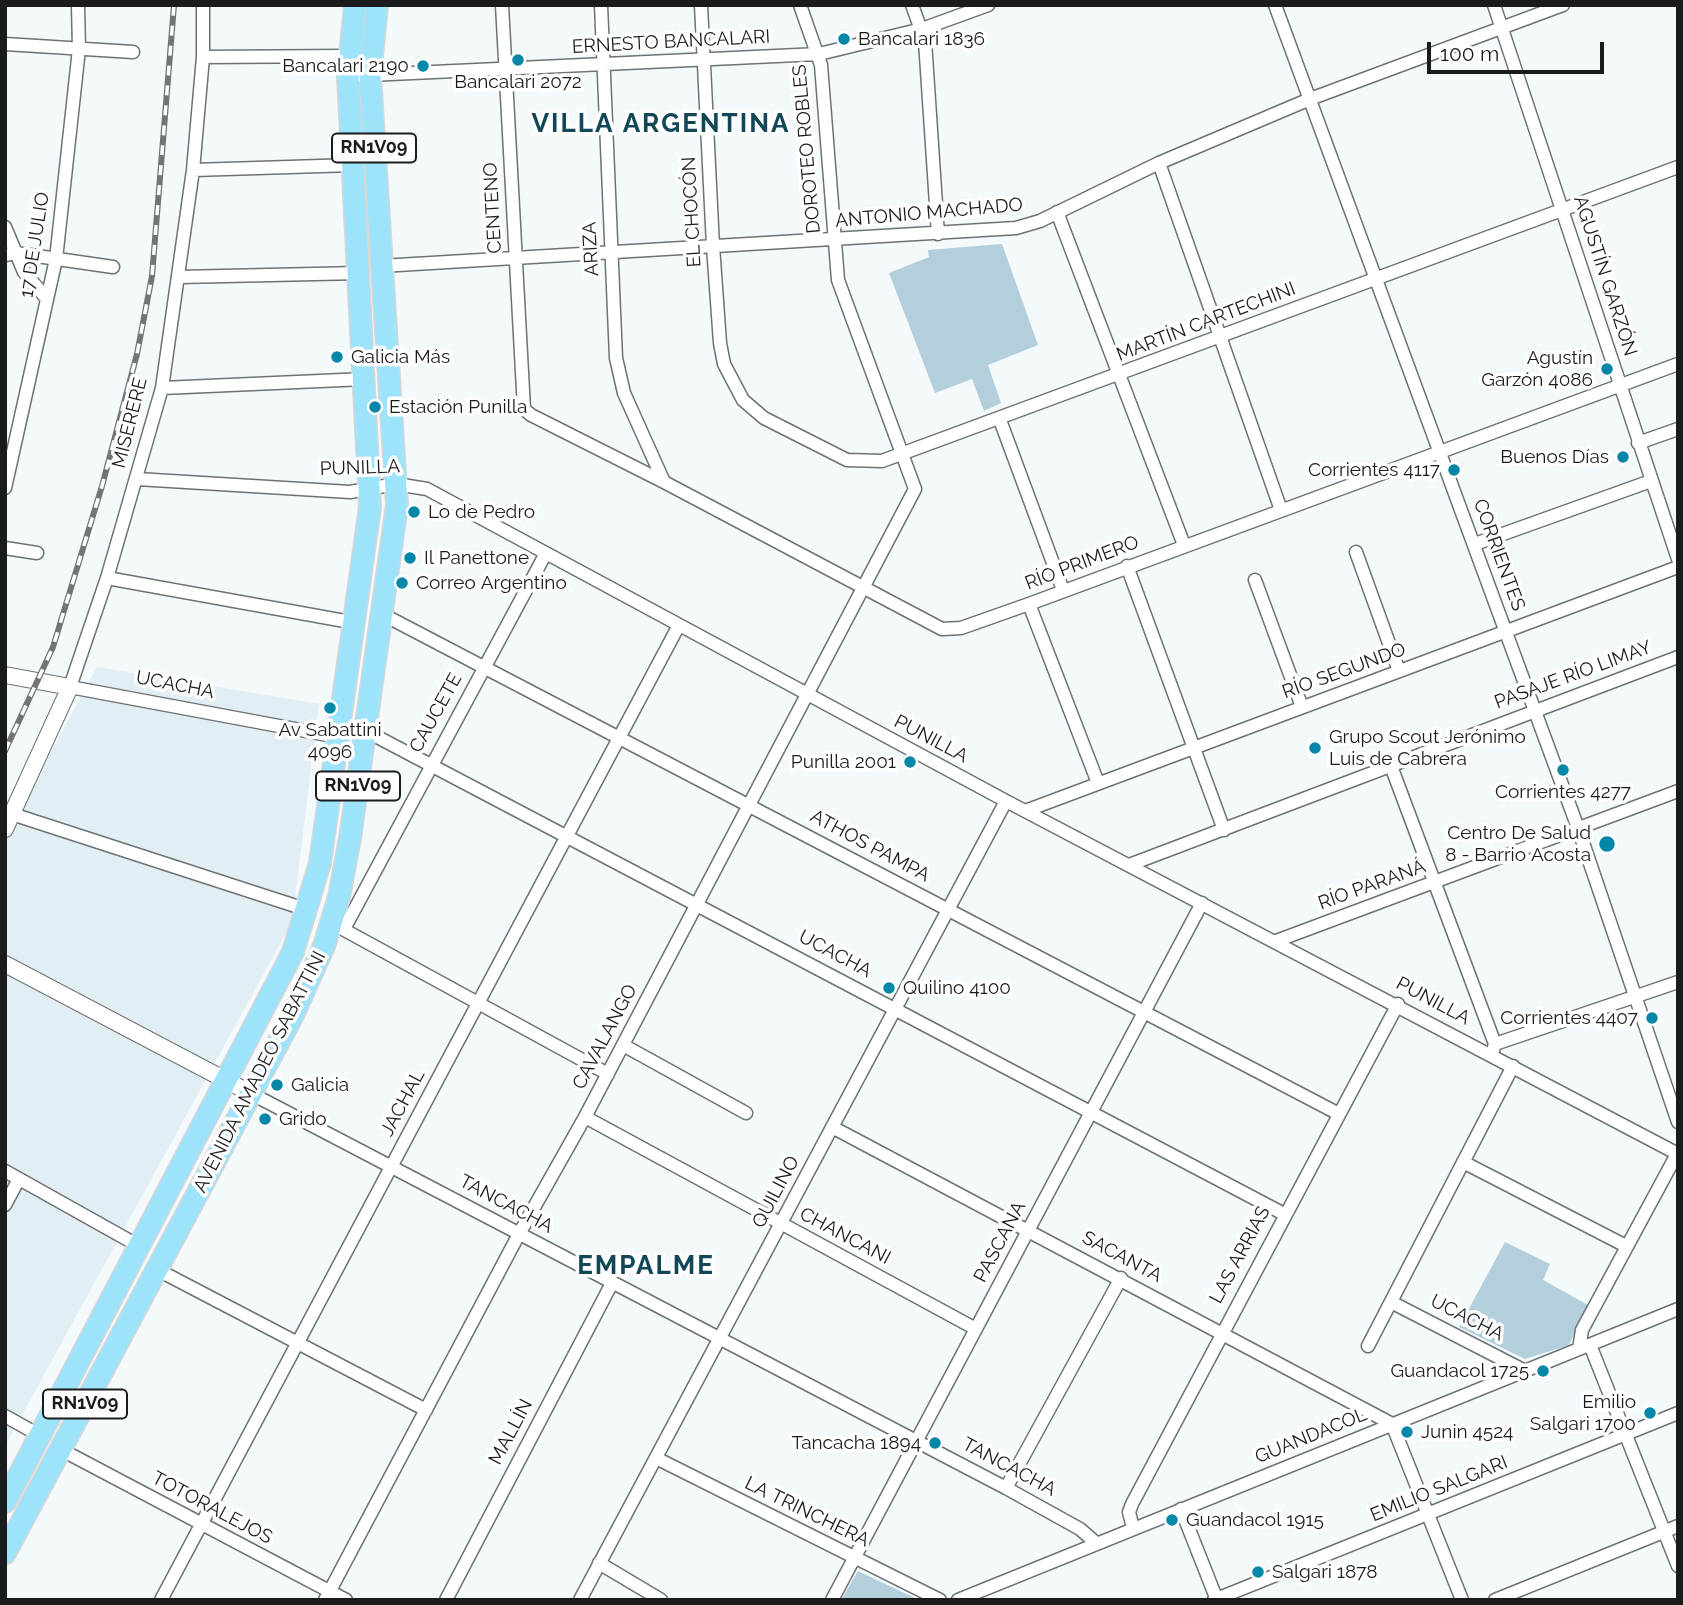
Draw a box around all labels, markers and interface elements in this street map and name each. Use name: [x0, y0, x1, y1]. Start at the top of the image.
street label: ERNESTO BANCALARI: [571, 25, 771, 59]
place label: Bancalari 1836: [858, 28, 985, 50]
scale bar: [1431, 28, 1608, 72]
marker: Bancalari 1836: [836, 31, 852, 47]
text: 100 m: [1440, 41, 1499, 66]
marker: Bancalari 2072: [510, 52, 526, 68]
place label: Bancalari 2190: [282, 55, 409, 77]
marker: Bancalari 2190: [415, 58, 431, 74]
street label: DOROTEO ROBLES: [788, 64, 826, 234]
place label: Bancalari 2072: [454, 71, 582, 93]
district label: VILLA ARGENTINA: [533, 108, 789, 140]
road number: RN1V09: [332, 134, 416, 162]
street label: EL CHOCÓN: [678, 156, 706, 268]
street label: CENTENO: [479, 162, 507, 254]
street label: 17 DE JULIO: [15, 191, 55, 299]
street label: ANTONIO MACHADO: [834, 193, 1024, 233]
street label: AGUSTÍN GARZÓN: [1568, 193, 1642, 359]
street label: ARIZA: [578, 221, 604, 277]
street label: MARTÍN CARTECHINI: [1113, 277, 1299, 367]
place label: Galicia Más: [351, 346, 450, 368]
place label: Agustín Garzón 4086: [1481, 347, 1593, 391]
marker: Galicia Más: [329, 349, 345, 365]
marker: Agustín Garzón 4086: [1599, 361, 1615, 377]
street label: MISERERE: [108, 375, 152, 471]
place label: Estación Punilla: [389, 396, 527, 418]
marker: Estación Punilla: [367, 399, 383, 415]
place label: Buenos Días: [1500, 446, 1609, 468]
marker: Buenos Días: [1615, 449, 1631, 465]
street label: PUNILLA: [319, 455, 401, 481]
place label: Corrientes 4117: [1308, 459, 1440, 481]
marker: Corrientes 4117: [1446, 462, 1462, 478]
street label: CORRIENTES: [1468, 496, 1530, 614]
place label: Lo de Pedro: [428, 501, 535, 523]
marker: Lo de Pedro: [406, 504, 422, 520]
street label: RÍO PRIMERO: [1022, 531, 1142, 595]
place label: Il Panettone: [424, 547, 529, 569]
marker: Il Panettone: [402, 550, 418, 566]
place label: Correo Argentino: [416, 572, 567, 594]
marker: Correo Argentino: [394, 575, 410, 591]
street label: PASAJE RÍO LIMAY: [1491, 636, 1655, 714]
street label: RÍO SEGUNDO: [1279, 638, 1409, 704]
street label: UCACHA: [134, 666, 216, 704]
street label: CAUCETE: [405, 669, 467, 757]
marker: Av Sabattini 4096: [322, 700, 338, 716]
street label: PUNILLA: [890, 710, 972, 768]
place label: Av Sabattini 4096: [278, 719, 382, 763]
place label: Grupo Scout Jerónimo Luis de Cabrera: [1329, 726, 1526, 770]
marker: Grupo Scout Jerónimo Luis de Cabrera: [1307, 740, 1323, 756]
place label: Punilla 2001: [791, 751, 896, 773]
marker: Punilla 2001: [902, 754, 918, 770]
marker: Corrientes 4277: [1555, 762, 1571, 778]
road number: RN1V09: [316, 772, 400, 800]
place label: Corrientes 4277: [1495, 781, 1631, 803]
street label: ATHOS PAMPA: [806, 805, 934, 887]
place label: Centro De Salud 8 - Barrio Acosta: [1445, 822, 1591, 866]
marker: Centro De Salud 8 - Barrio Acosta: [1597, 834, 1617, 854]
street label: RÍO PARANÁ: [1315, 855, 1429, 915]
street label: UCACHA: [795, 925, 875, 983]
street label: AVENIDA AMADEO SABATTINI: [189, 947, 331, 1197]
street label: PUNILLA: [1392, 972, 1474, 1030]
place label: Quilino 4100: [903, 977, 1011, 999]
marker: Quilino 4100: [881, 980, 897, 996]
street label: CAVALANGO: [568, 981, 642, 1093]
place label: Corrientes 4407: [1500, 1007, 1638, 1029]
marker: Corrientes 4407: [1644, 1010, 1660, 1026]
street label: JACHAL: [376, 1066, 430, 1140]
place label: Galicia: [291, 1074, 349, 1096]
marker: Galicia: [269, 1077, 285, 1093]
place label: Grido: [279, 1108, 327, 1130]
marker: Grido: [257, 1111, 273, 1127]
street label: QUILINO: [748, 1152, 804, 1232]
street label: TANCACHA: [455, 1170, 557, 1238]
street label: PASCANA: [969, 1198, 1031, 1286]
street label: CHANCANI: [796, 1203, 894, 1269]
street label: LAS ARRIAS: [1205, 1203, 1275, 1307]
street label: SACANTA: [1078, 1226, 1166, 1288]
district label: EMPALME: [578, 1250, 714, 1282]
street label: UCACHA: [1426, 1290, 1508, 1346]
place label: Guandacol 1725: [1390, 1360, 1529, 1382]
marker: Guandacol 1725: [1535, 1363, 1551, 1379]
road number: RN1V09: [43, 1390, 127, 1419]
place label: Emilio Salgari 1700: [1530, 1391, 1636, 1435]
street label: MALLÍN: [484, 1395, 538, 1469]
street label: GUANDACOL: [1252, 1403, 1370, 1469]
marker: Emilio Salgari 1700: [1642, 1405, 1658, 1421]
place label: Junin 4524: [1421, 1421, 1513, 1443]
marker: Junin 4524: [1399, 1424, 1415, 1440]
place label: Tancacha 1894: [792, 1432, 921, 1454]
street label: TANCACHA: [958, 1433, 1060, 1501]
marker: Tancacha 1894: [927, 1435, 943, 1451]
street label: EMILIO SALGARI: [1367, 1451, 1511, 1527]
street label: TOTORALEJOS: [148, 1467, 276, 1549]
street label: LA TRINCHERA: [741, 1472, 873, 1552]
place label: Guandacol 1915: [1186, 1509, 1324, 1531]
marker: Guandacol 1915: [1164, 1512, 1180, 1528]
place label: Salgari 1878: [1272, 1561, 1378, 1583]
marker: Salgari 1878: [1250, 1564, 1266, 1580]

